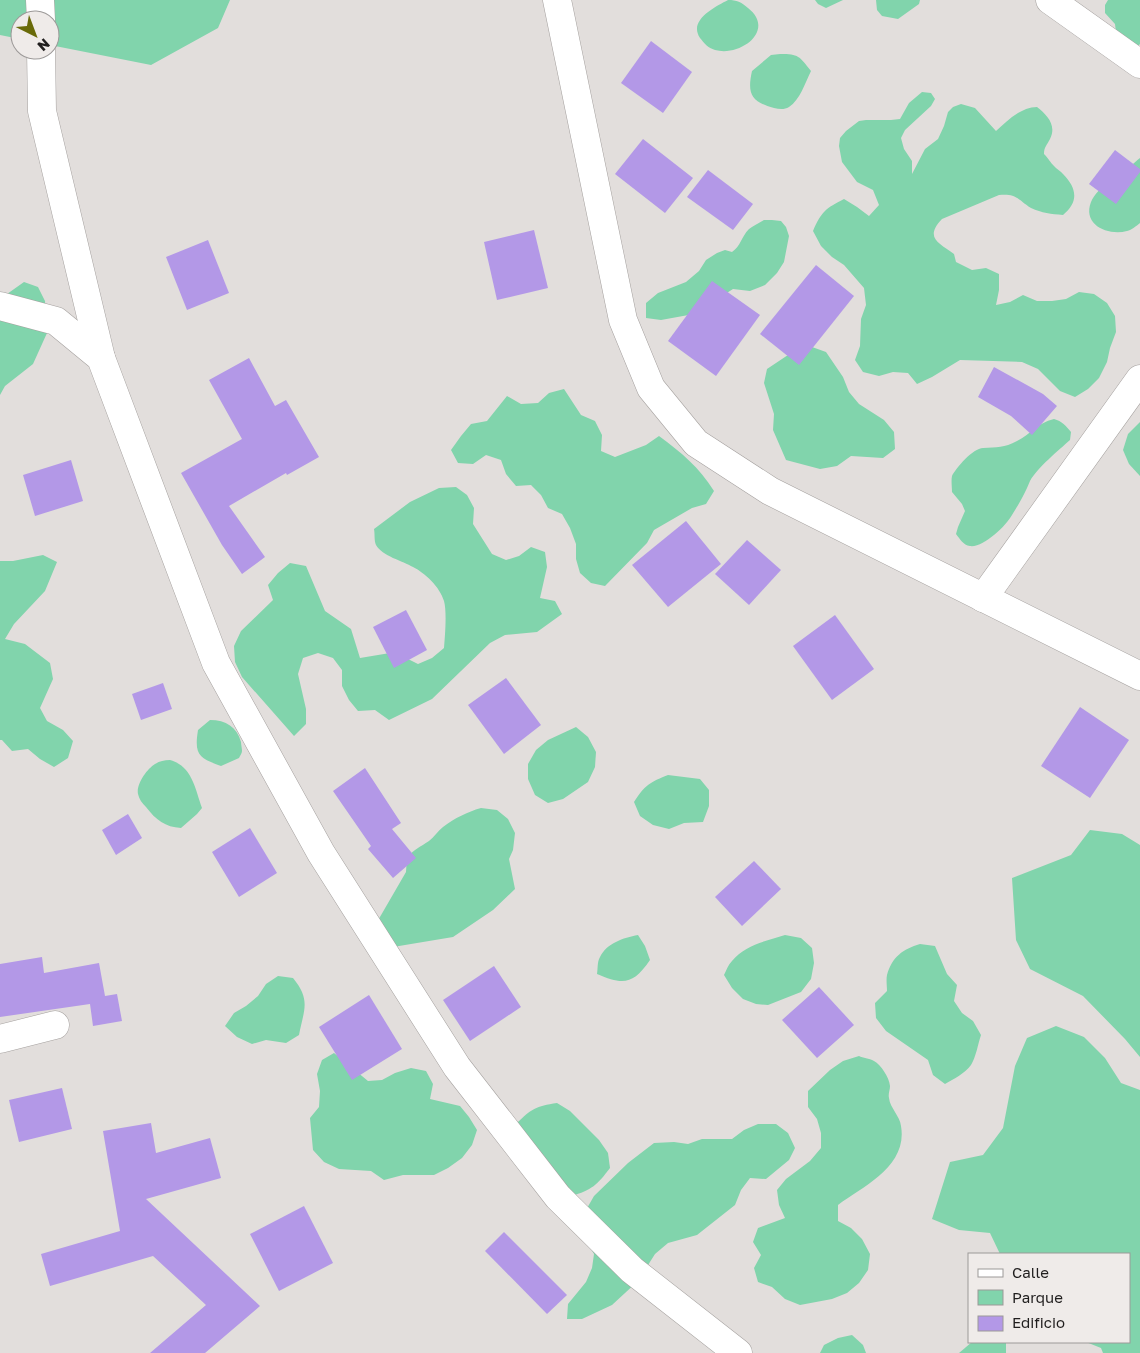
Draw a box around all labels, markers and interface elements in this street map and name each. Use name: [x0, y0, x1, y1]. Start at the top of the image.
north arrow: [10, 10, 60, 60]
text: N: [34, 35, 54, 55]
legend: [968, 1253, 1130, 1343]
text: Calle: [1012, 1263, 1049, 1281]
text: Parque: [1012, 1288, 1063, 1306]
text: Edificio: [1012, 1313, 1065, 1331]

